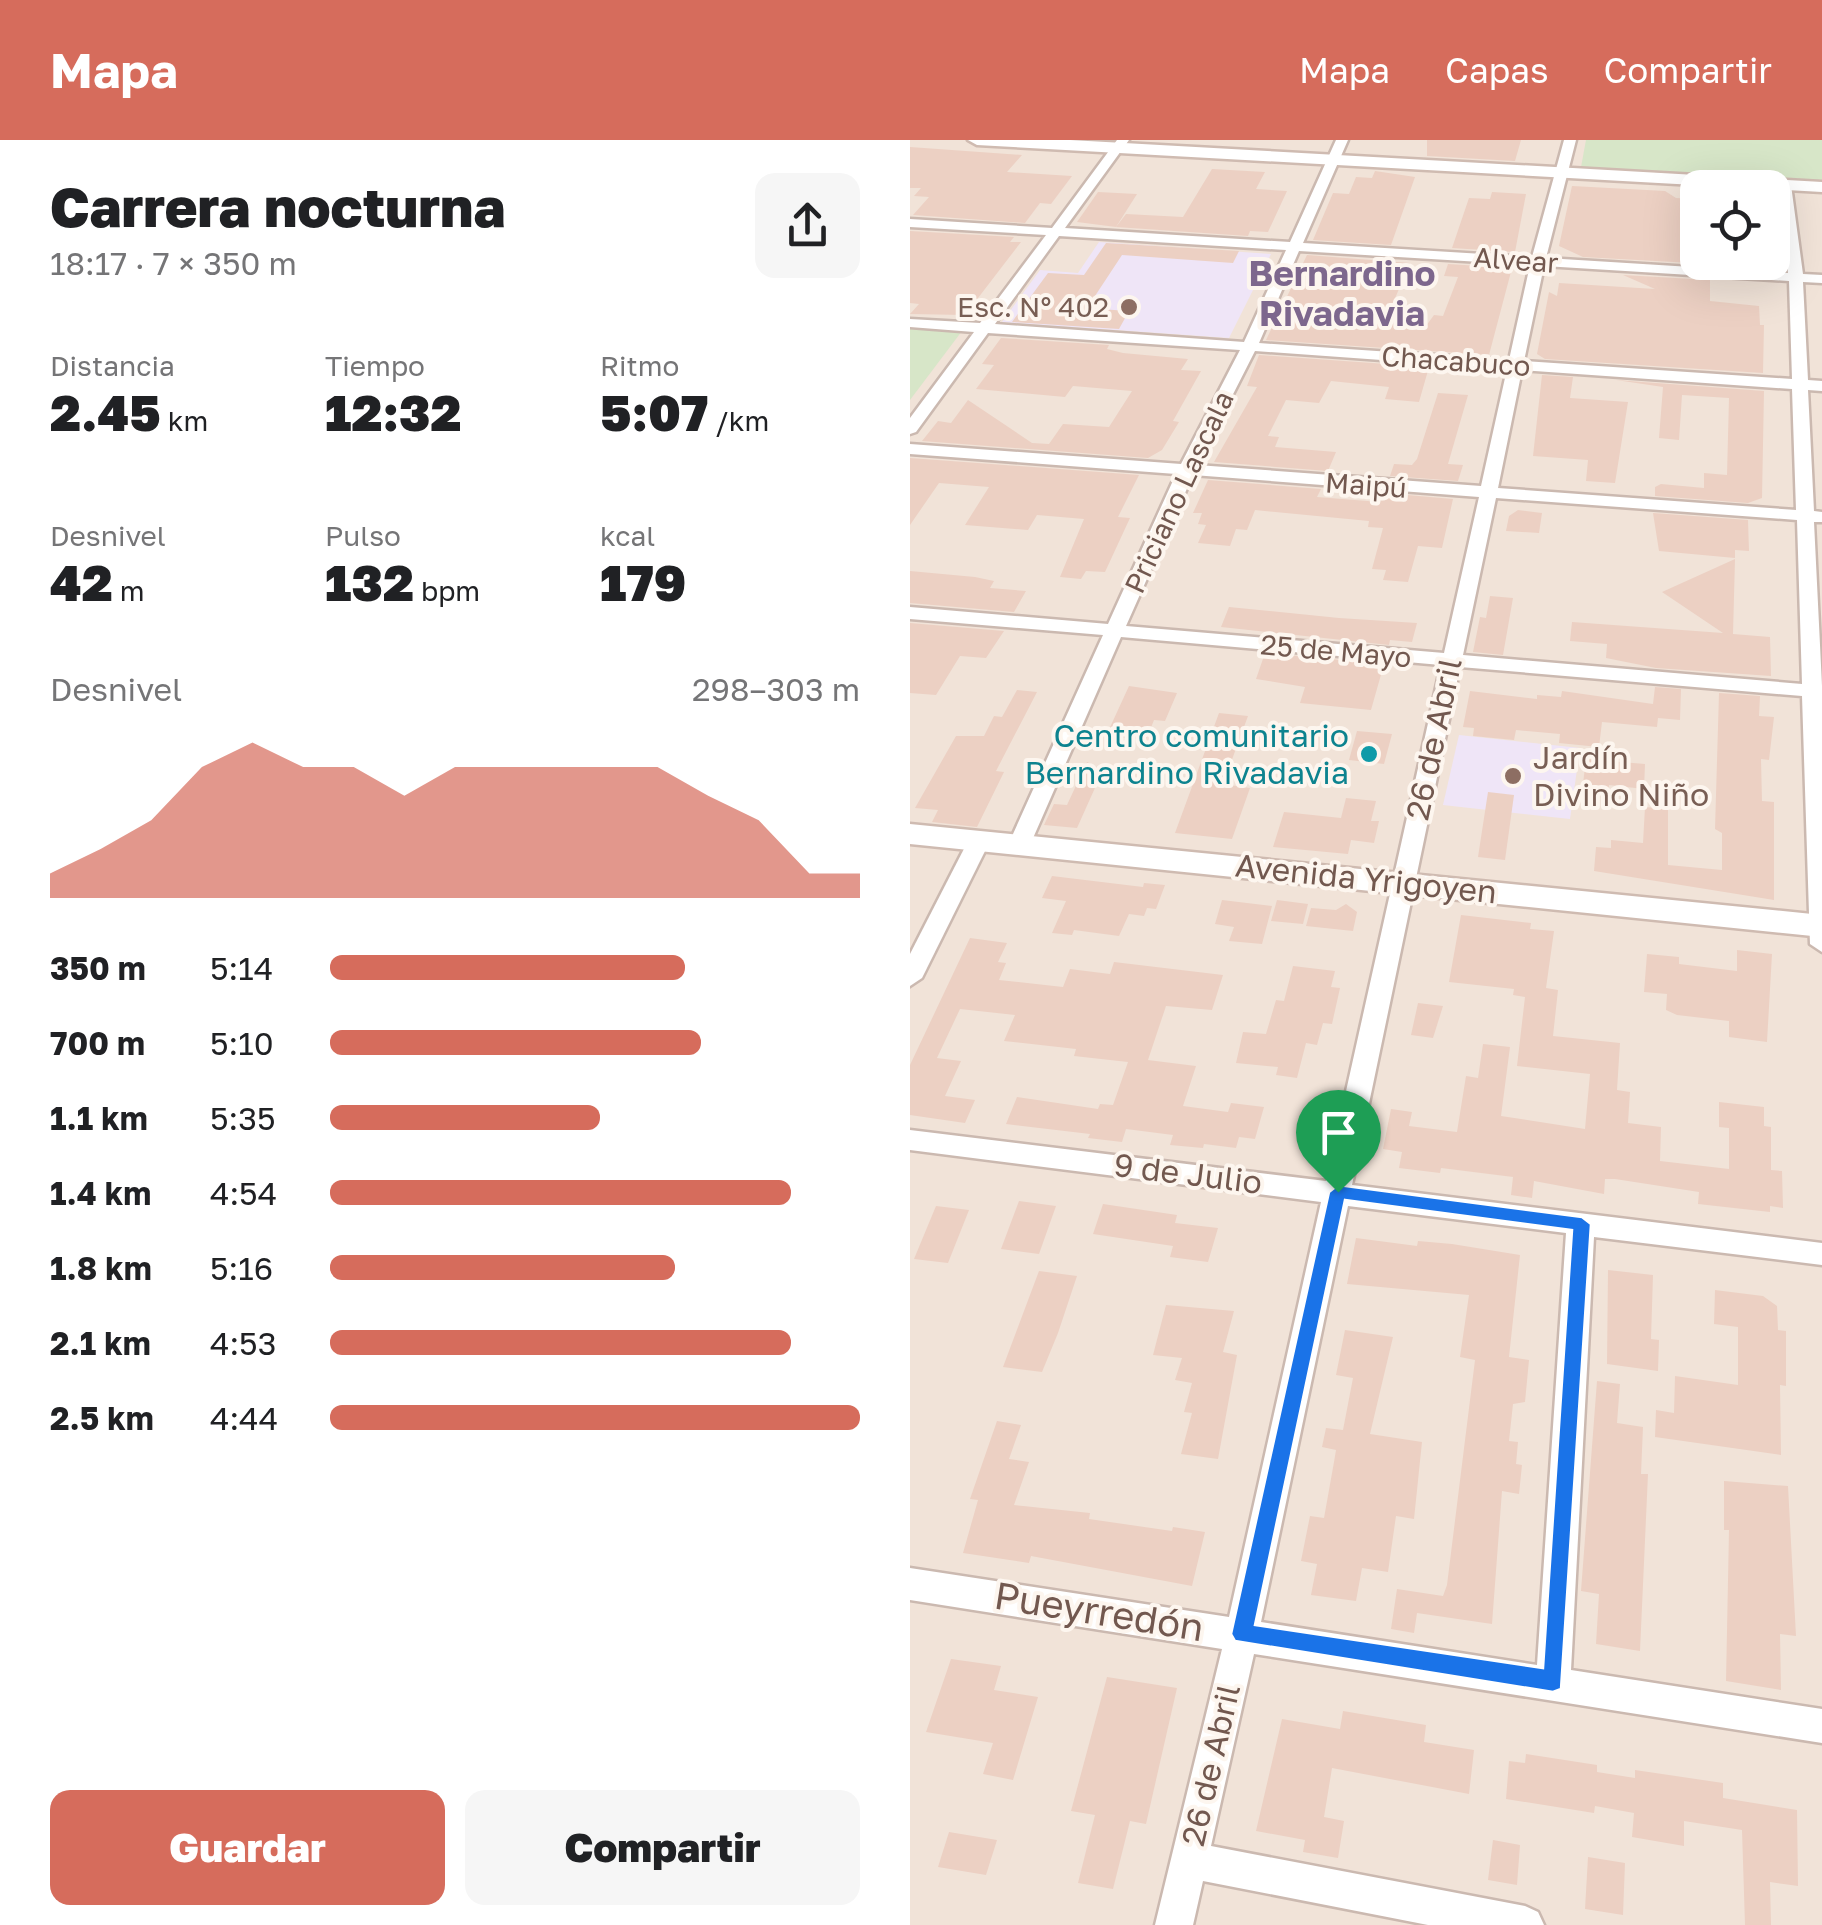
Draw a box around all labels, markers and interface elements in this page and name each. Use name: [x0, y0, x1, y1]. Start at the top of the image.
text: Mapa: [50, 41, 178, 99]
text: Mapa: [1299, 49, 1390, 91]
text: Capas: [1445, 49, 1549, 91]
text: Compartir: [1604, 49, 1772, 91]
map controls: [1680, 170, 1790, 280]
button: locate: [1680, 170, 1790, 280]
text: Carrera nocturna: [50, 173, 505, 239]
button: share: [755, 173, 860, 278]
street label: Alvear: [1473, 240, 1560, 279]
text: 18:17 · 7 × 350 m: [50, 244, 297, 282]
district label: Bernardino Rivadavia: [1249, 252, 1435, 334]
place label: Esc. N° 402: [957, 290, 1109, 323]
marker: Esc. N° 402: [1118, 296, 1140, 318]
street label: Chacabuco: [1380, 339, 1532, 382]
text: Distancia: [50, 349, 175, 382]
text: Tiempo: [325, 349, 425, 382]
text: Ritmo: [600, 349, 679, 382]
text: 2.45: [50, 382, 161, 442]
text: 12:32: [325, 382, 461, 442]
text: 5:07: [600, 382, 708, 442]
street label: Priciano Lascala: [1117, 386, 1240, 598]
text: km: [161, 404, 208, 437]
text: /km: [708, 404, 769, 437]
street label: Maipú: [1324, 465, 1408, 504]
text: Desnivel: [50, 519, 166, 552]
text: Pulso: [325, 519, 401, 552]
text: kcal: [600, 519, 655, 552]
text: 42: [50, 552, 113, 612]
text: 132: [325, 552, 414, 612]
text: 179: [600, 552, 686, 612]
text: m: [113, 574, 145, 607]
text: bpm: [414, 574, 480, 607]
street label: 25 de Mayo: [1259, 627, 1413, 674]
street label: 26 de Abril: [1397, 654, 1469, 823]
text: Desnivel: [50, 670, 182, 708]
text: 298–303 m: [692, 670, 860, 708]
place label: Centro comunitario Bernardino Rivadavia: [1024, 716, 1349, 791]
place label: Jardín Divino Niño: [1533, 738, 1709, 813]
marker: Centro comunitario Bernardino Rivadavia: [1358, 743, 1380, 765]
marker: Jardín Divino Niño: [1502, 765, 1524, 787]
street label: Avenida Yrigoyen: [1233, 845, 1499, 911]
text: 350 m: [50, 949, 146, 987]
text: 5:14: [210, 949, 273, 987]
text: 700 m: [50, 1024, 145, 1062]
text: 5:10: [210, 1024, 274, 1062]
pin: [1296, 1090, 1381, 1193]
text: 1.1 km: [50, 1099, 148, 1137]
text: 5:35: [210, 1099, 275, 1137]
icon: arrive: [1311, 1105, 1366, 1160]
street label: 9 de Julio: [1112, 1145, 1264, 1201]
text: 1.4 km: [50, 1174, 151, 1212]
text: 4:54: [210, 1174, 277, 1212]
text: 1.8 km: [50, 1249, 152, 1287]
text: 5:16: [210, 1249, 273, 1287]
text: 2.1 km: [50, 1324, 151, 1362]
text: 4:53: [210, 1324, 276, 1362]
text: 2.5 km: [50, 1399, 154, 1437]
text: 4:44: [210, 1399, 278, 1437]
street label: Pueyrredón: [991, 1572, 1207, 1649]
street label: 26 de Abril: [1173, 1680, 1247, 1849]
button: Guardar: [50, 1790, 445, 1905]
button: Compartir: [465, 1790, 860, 1905]

